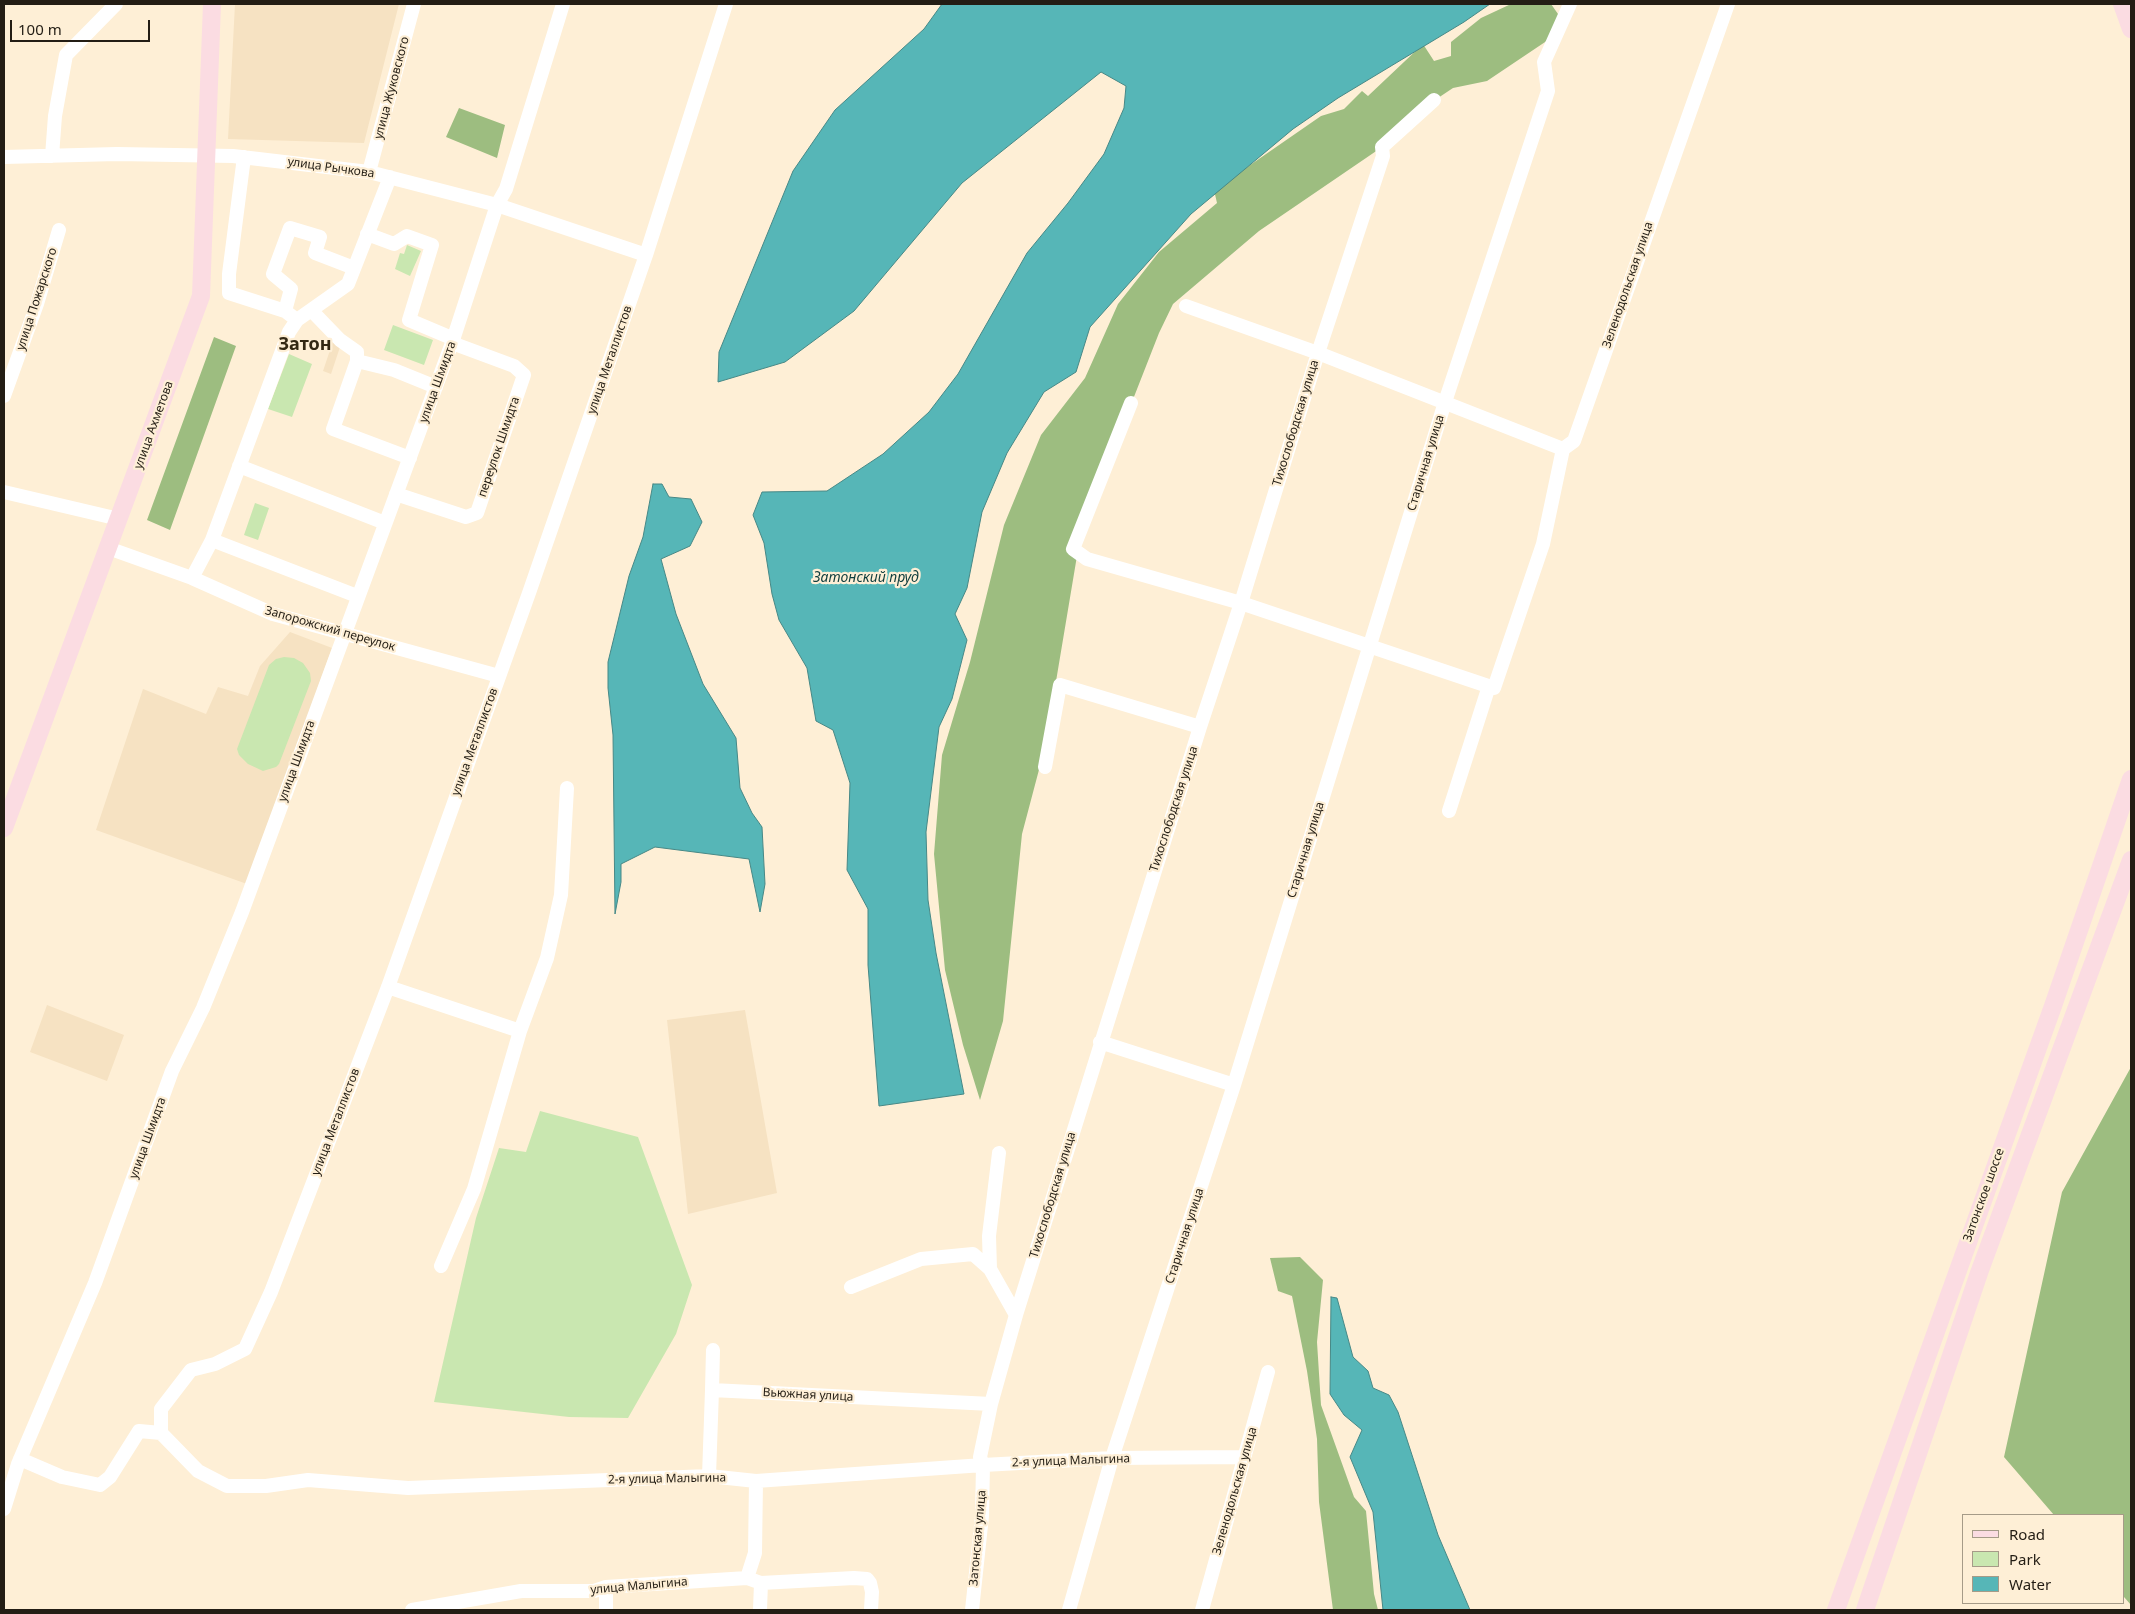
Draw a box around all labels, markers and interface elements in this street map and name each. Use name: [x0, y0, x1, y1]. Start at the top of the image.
scale bar: [12, 10, 152, 42]
text: 100 m: [18, 19, 62, 39]
street label: улица Жуковского: [371, 35, 413, 141]
street label: улица Рычкова: [287, 155, 375, 181]
street label: Зеленодольская улица: [1600, 220, 1656, 350]
street label: улица Пожарского: [14, 246, 60, 352]
street label: улица Металлистов: [585, 304, 635, 416]
district label: Затон: [278, 334, 332, 356]
street label: улица Шмидта: [417, 339, 459, 425]
street label: Тихослободская улица: [1270, 358, 1322, 488]
street label: улица Ахметова: [131, 379, 177, 471]
street label: переулок Шмидта: [475, 395, 523, 499]
street label: Старичная улица: [1405, 413, 1447, 513]
water label: Затонский пруд: [813, 570, 919, 586]
street label: Запорожский переулок: [263, 603, 397, 655]
street label: улица Металлистов: [449, 686, 501, 798]
street label: улица Шмидта: [276, 718, 318, 804]
street label: Тихослободская улица: [1147, 744, 1201, 874]
street label: Старичная улица: [1285, 800, 1327, 900]
street label: улица Металлистов: [309, 1066, 363, 1178]
street label: улица Шмидта: [127, 1095, 169, 1181]
street label: Тихослободская улица: [1027, 1130, 1079, 1260]
street label: Затонское шоссе: [1960, 1146, 2008, 1244]
street label: Старичная улица: [1163, 1186, 1207, 1286]
street label: Вьюжная улица: [762, 1385, 854, 1405]
street label: Зеленодольская улица: [1210, 1425, 1260, 1557]
street label: 2-я улица Малыгина: [1012, 1452, 1130, 1470]
street label: 2-я улица Малыгина: [608, 1471, 726, 1487]
street label: Затонская улица: [967, 1489, 989, 1587]
legend: [1962, 1514, 2125, 1604]
text: Road: [2009, 1524, 2045, 1544]
text: Park: [2009, 1549, 2041, 1569]
text: Water: [2009, 1574, 2051, 1594]
street label: улица Малыгина: [590, 1575, 688, 1597]

